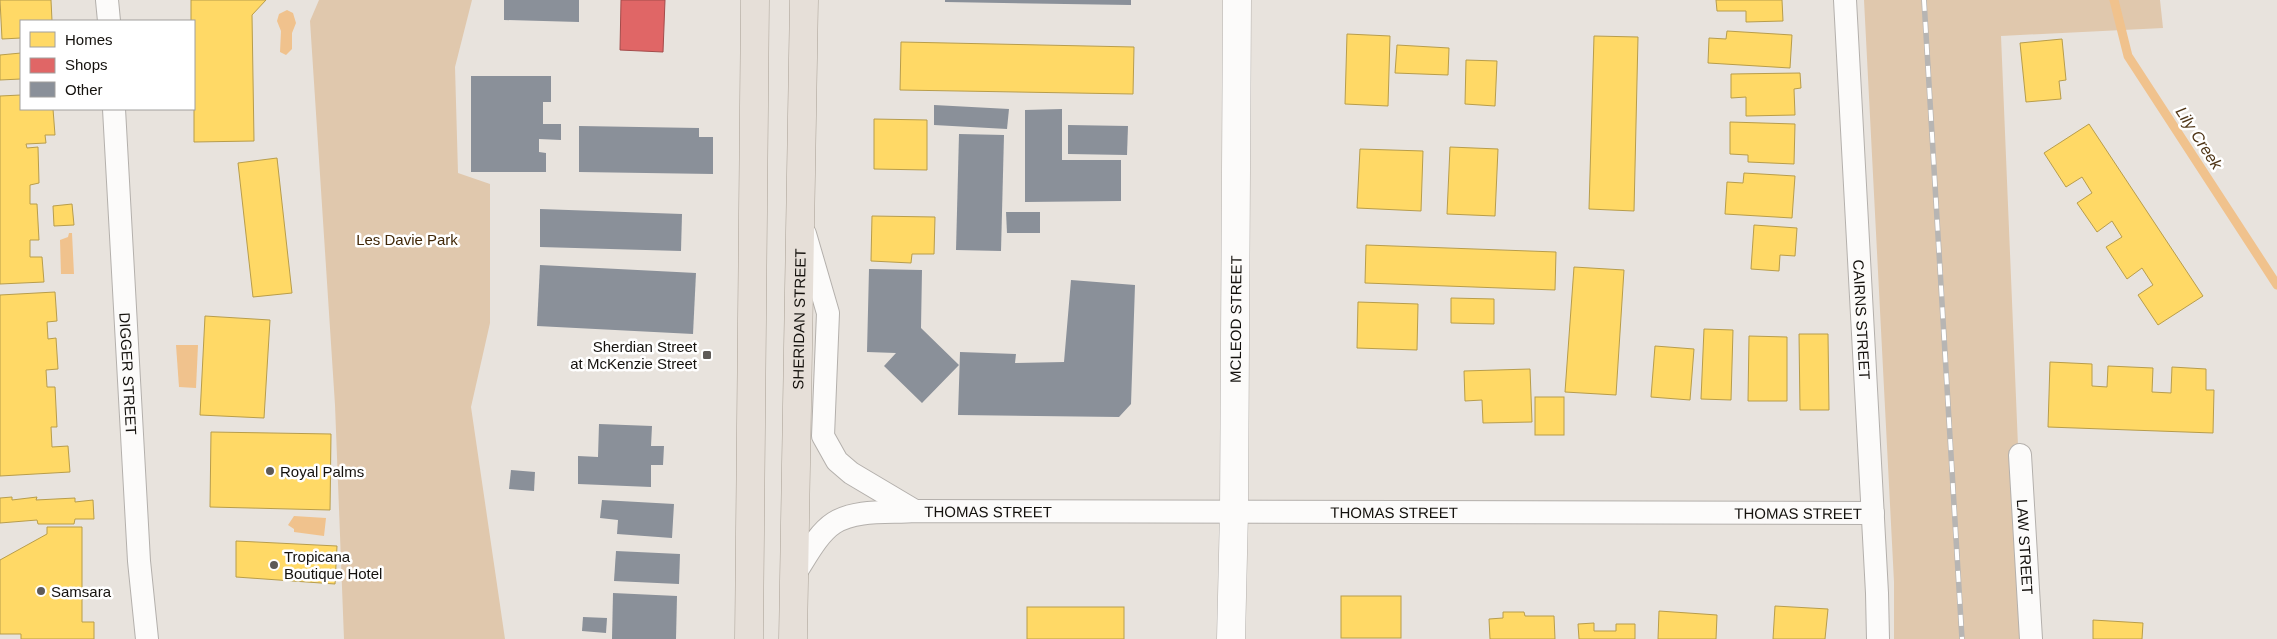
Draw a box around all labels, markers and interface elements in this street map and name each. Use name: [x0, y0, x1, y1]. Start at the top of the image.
legend: [20, 20, 195, 110]
text: Homes: [65, 31, 113, 48]
text: Shops: [65, 56, 108, 73]
text: Other: [65, 81, 103, 98]
water label: Lily Creek: [2172, 104, 2226, 173]
park label: Les Davie Park: [356, 231, 458, 248]
street label: SHERIDAN STREET: [789, 248, 808, 390]
street label: MCLEOD STREET: [1226, 255, 1244, 383]
street label: CAIRNS STREET: [1851, 259, 1874, 380]
street label: DIGGER STREET: [117, 312, 141, 435]
place label: Sherdian Street at McKenzie Street: [570, 338, 698, 372]
marker: Sherdian Street at McKenzie Street: [701, 349, 713, 361]
place label: Royal Palms: [280, 463, 364, 480]
marker: Royal Palms: [264, 465, 276, 477]
street label: LAW STREET: [2014, 499, 2037, 595]
street label: THOMAS STREET: [924, 503, 1052, 520]
street label: THOMAS STREET: [1330, 503, 1458, 521]
street label: THOMAS STREET: [1734, 504, 1862, 521]
place label: Tropicana Boutique Hotel: [284, 548, 382, 582]
marker: Tropicana Boutique Hotel: [268, 559, 280, 571]
place label: Samsara: [51, 583, 112, 600]
marker: Samsara: [35, 585, 47, 597]

